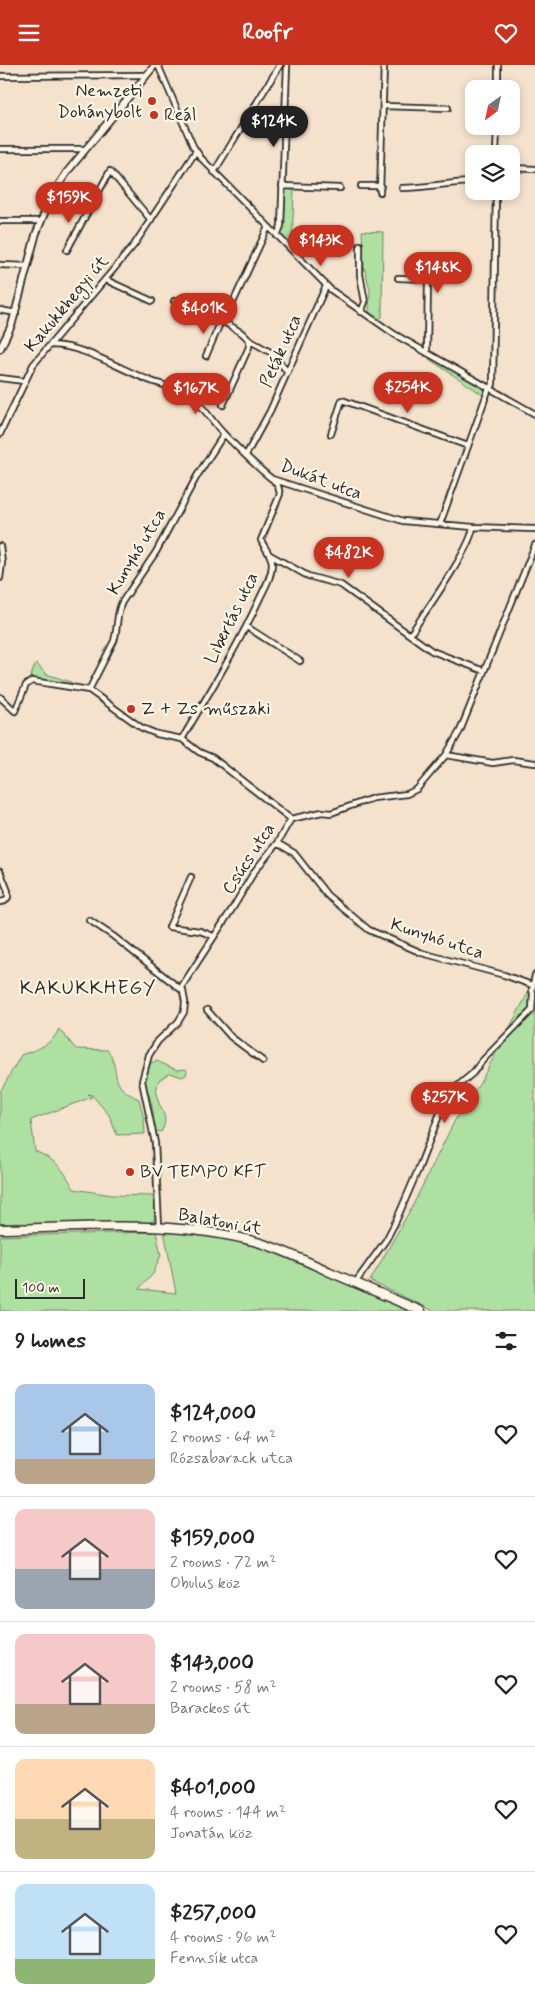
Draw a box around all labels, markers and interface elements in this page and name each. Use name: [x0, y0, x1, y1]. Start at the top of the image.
icon: menu: [15, 19, 43, 47]
text: Roofr: [242, 19, 293, 47]
icon: heart: [492, 19, 520, 47]
place label: Nemzeti Dohánybolt: [58, 79, 142, 124]
north arrow: [465, 80, 520, 135]
map controls: [465, 80, 520, 200]
marker: Nemzeti Dohánybolt: [146, 95, 158, 107]
place label: Reál: [164, 103, 196, 127]
pin: $124K: [239, 106, 309, 148]
marker: Reál: [148, 109, 160, 121]
text: $124K: [251, 111, 297, 132]
button: layers: [465, 145, 520, 200]
pin: $159K: [34, 181, 104, 224]
text: $159K: [47, 187, 91, 208]
pin: $143K: [286, 225, 356, 267]
text: $143K: [299, 230, 343, 251]
street label: Kakukkhegyi út: [19, 250, 116, 358]
pin: $148K: [403, 251, 473, 294]
text: $148K: [415, 257, 461, 278]
pin: $401K: [169, 293, 239, 335]
text: $401K: [181, 298, 227, 319]
street label: Peták utca: [254, 311, 308, 391]
pin: $254K: [373, 371, 443, 414]
pin: $167K: [161, 373, 231, 415]
text: $254K: [385, 377, 431, 398]
text: $167K: [173, 378, 219, 399]
street label: Dukát utca: [277, 454, 365, 506]
street label: Kunyhó utca: [102, 504, 172, 600]
pin: $482K: [314, 537, 384, 579]
text: $482K: [325, 542, 373, 563]
street label: Libertás utca: [200, 568, 264, 668]
place label: Z + Zs műszaki: [141, 697, 271, 721]
marker: Z + Zs műszaki: [125, 703, 137, 715]
street label: Csúcs utca: [217, 819, 281, 899]
street label: Kunyhó utca: [387, 913, 487, 965]
district label: KAKUKKHEGY: [20, 976, 156, 1001]
pin: $257K: [410, 1081, 480, 1124]
text: $257K: [422, 1087, 468, 1108]
place label: BV TEMPO KFT: [140, 1160, 266, 1184]
marker: BV TEMPO KFT: [124, 1166, 136, 1178]
street label: Balatoni út: [176, 1203, 264, 1241]
scale bar: [15, 1276, 85, 1299]
text: 100 m: [22, 1279, 60, 1297]
text: 9 homes: [15, 1327, 86, 1355]
icon: filters: [492, 1327, 520, 1355]
text: $124,000: [170, 1399, 256, 1427]
icon: home: [55, 1404, 115, 1464]
icon: heart: [492, 1420, 520, 1448]
text: 2 rooms · 64 m²: [170, 1427, 276, 1448]
text: Rózsabarack utca: [170, 1448, 293, 1469]
text: $159,000: [170, 1524, 255, 1552]
icon: home: [55, 1529, 115, 1589]
icon: heart: [492, 1545, 520, 1573]
text: 2 rooms · 72 m²: [170, 1552, 276, 1573]
text: Obulus köz: [170, 1573, 241, 1594]
text: $143,000: [170, 1649, 254, 1677]
icon: home: [55, 1654, 115, 1714]
icon: heart: [492, 1670, 520, 1698]
text: 2 rooms · 58 m²: [170, 1677, 276, 1698]
text: Barackos út: [170, 1698, 251, 1719]
text: $401,000: [170, 1774, 256, 1802]
icon: home: [55, 1779, 115, 1839]
icon: heart: [492, 1795, 520, 1823]
text: 4 rooms · 144 m²: [170, 1802, 286, 1823]
text: Jonatán köz: [170, 1823, 253, 1844]
text: $257,000: [170, 1899, 256, 1927]
icon: home: [55, 1904, 115, 1964]
icon: heart: [492, 1920, 520, 1948]
text: 4 rooms · 96 m²: [170, 1927, 276, 1948]
text: Fennsík utca: [170, 1948, 258, 1969]

